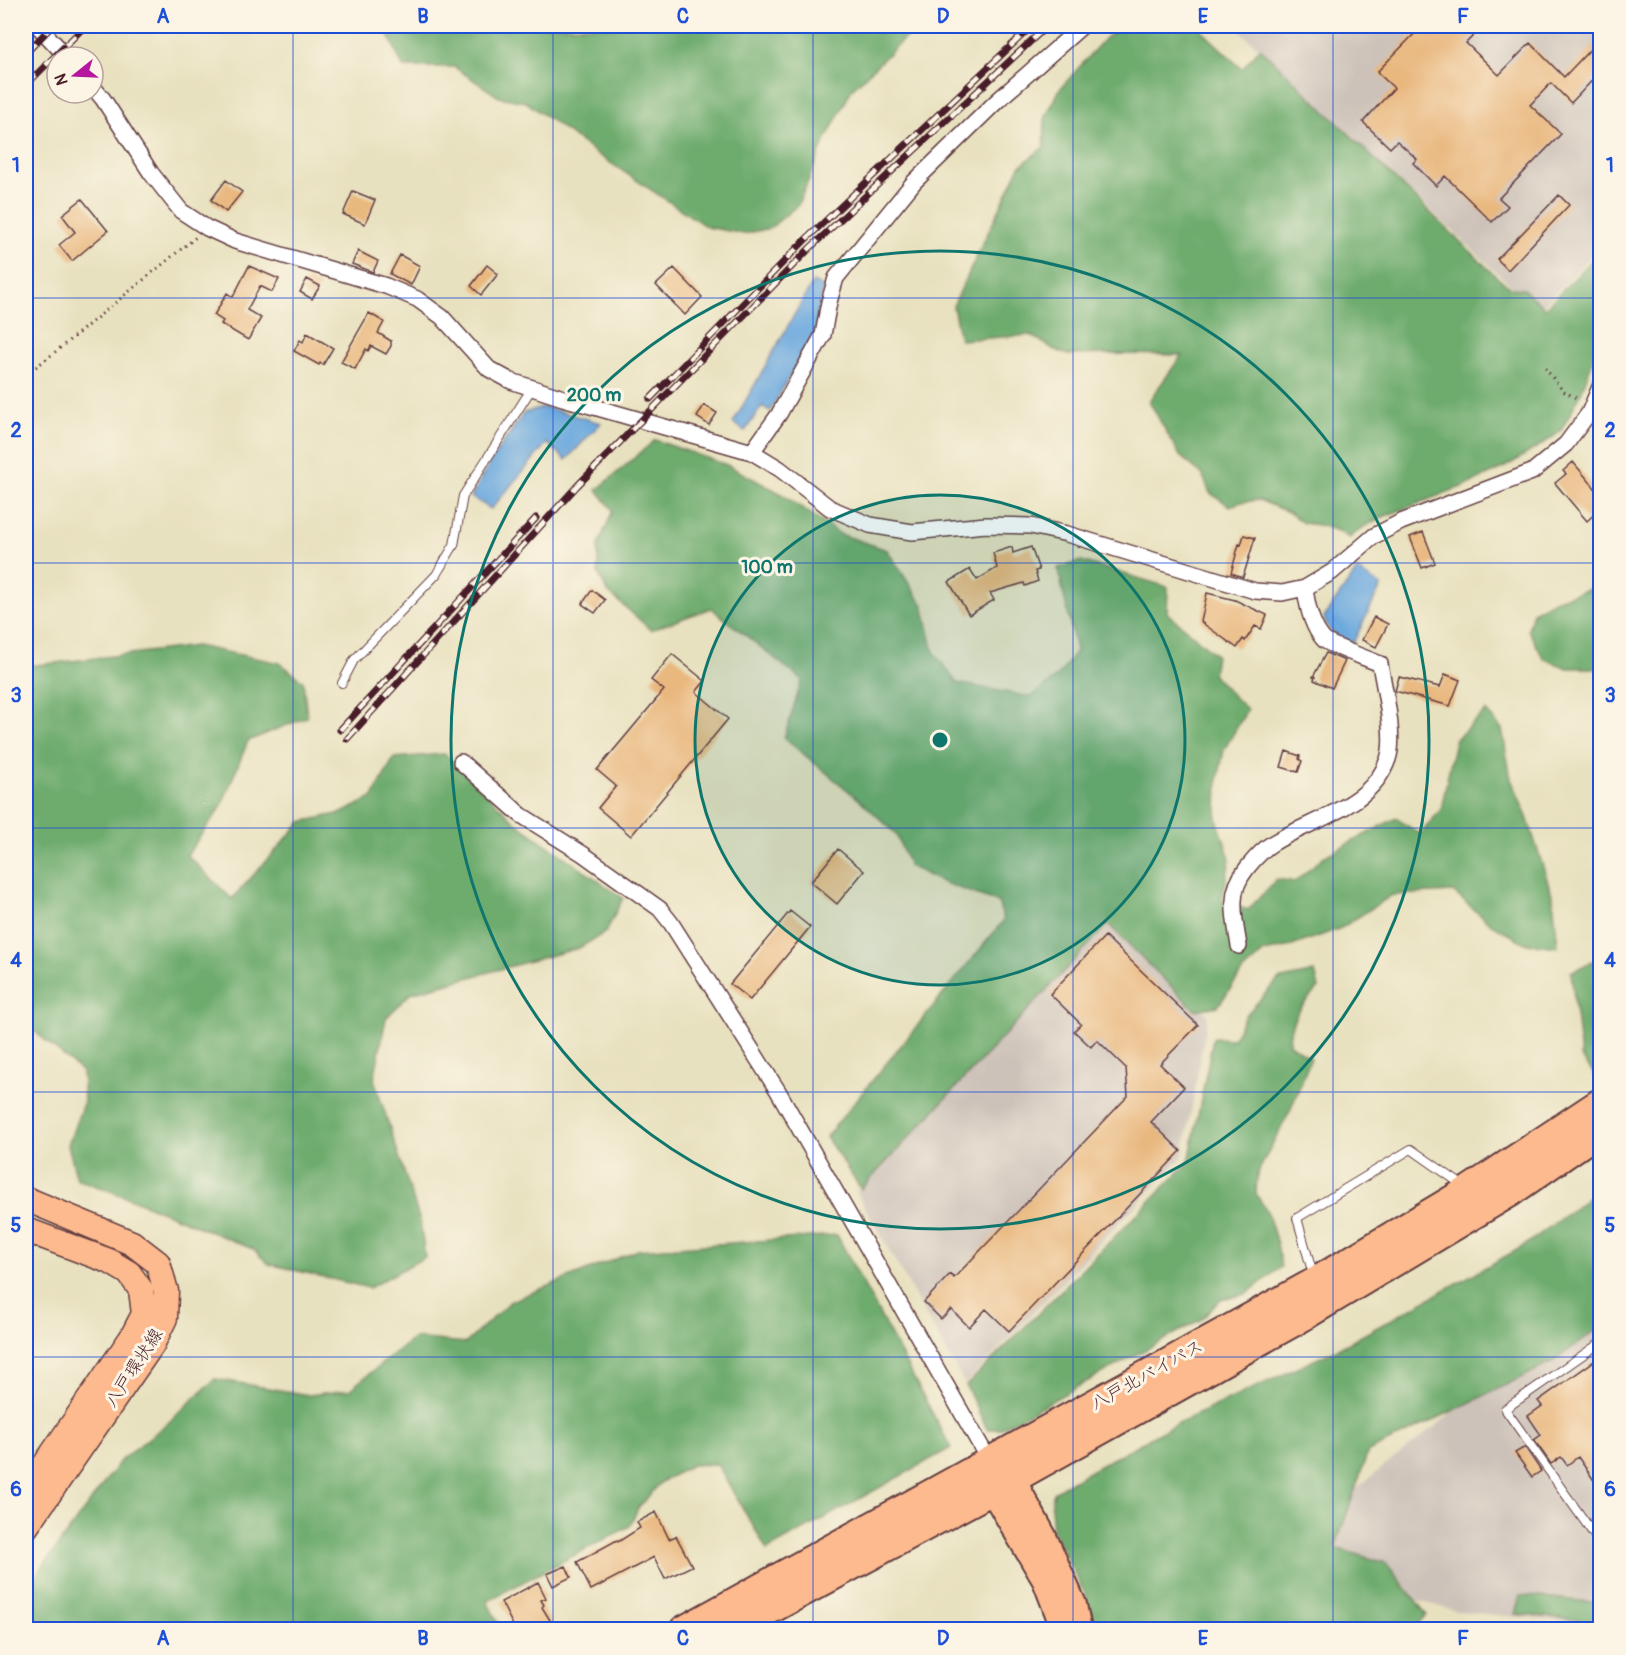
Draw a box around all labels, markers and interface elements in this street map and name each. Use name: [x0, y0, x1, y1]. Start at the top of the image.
text: A: [157, 4, 170, 29]
text: B: [417, 4, 429, 29]
text: C: [677, 4, 689, 29]
text: D: [937, 4, 950, 29]
text: E: [1198, 4, 1209, 29]
text: F: [1457, 4, 1469, 29]
north arrow: [45, 45, 105, 105]
text: N: [50, 71, 73, 88]
text: 1: [12, 153, 20, 178]
text: 1: [1606, 153, 1614, 178]
text: 200 m: [567, 384, 621, 407]
text: 2: [10, 418, 22, 443]
text: 2: [1604, 418, 1616, 443]
text: 100 m: [741, 556, 793, 579]
text: 3: [10, 683, 22, 708]
text: 3: [1604, 683, 1616, 708]
centre of rings: [930, 730, 950, 750]
text: 4: [10, 948, 22, 973]
text: 4: [1604, 948, 1616, 973]
text: 5: [11, 1213, 22, 1238]
text: 5: [1605, 1213, 1616, 1238]
street label: 八戸環状線: [100, 1324, 168, 1412]
street label: 八戸北バイパス: [1086, 1334, 1208, 1416]
text: 6: [10, 1477, 22, 1502]
text: 6: [1604, 1477, 1616, 1502]
text: A: [157, 1626, 170, 1651]
text: B: [417, 1626, 429, 1651]
text: C: [677, 1626, 689, 1651]
text: D: [937, 1626, 950, 1651]
text: E: [1198, 1626, 1209, 1651]
text: F: [1457, 1626, 1469, 1651]

